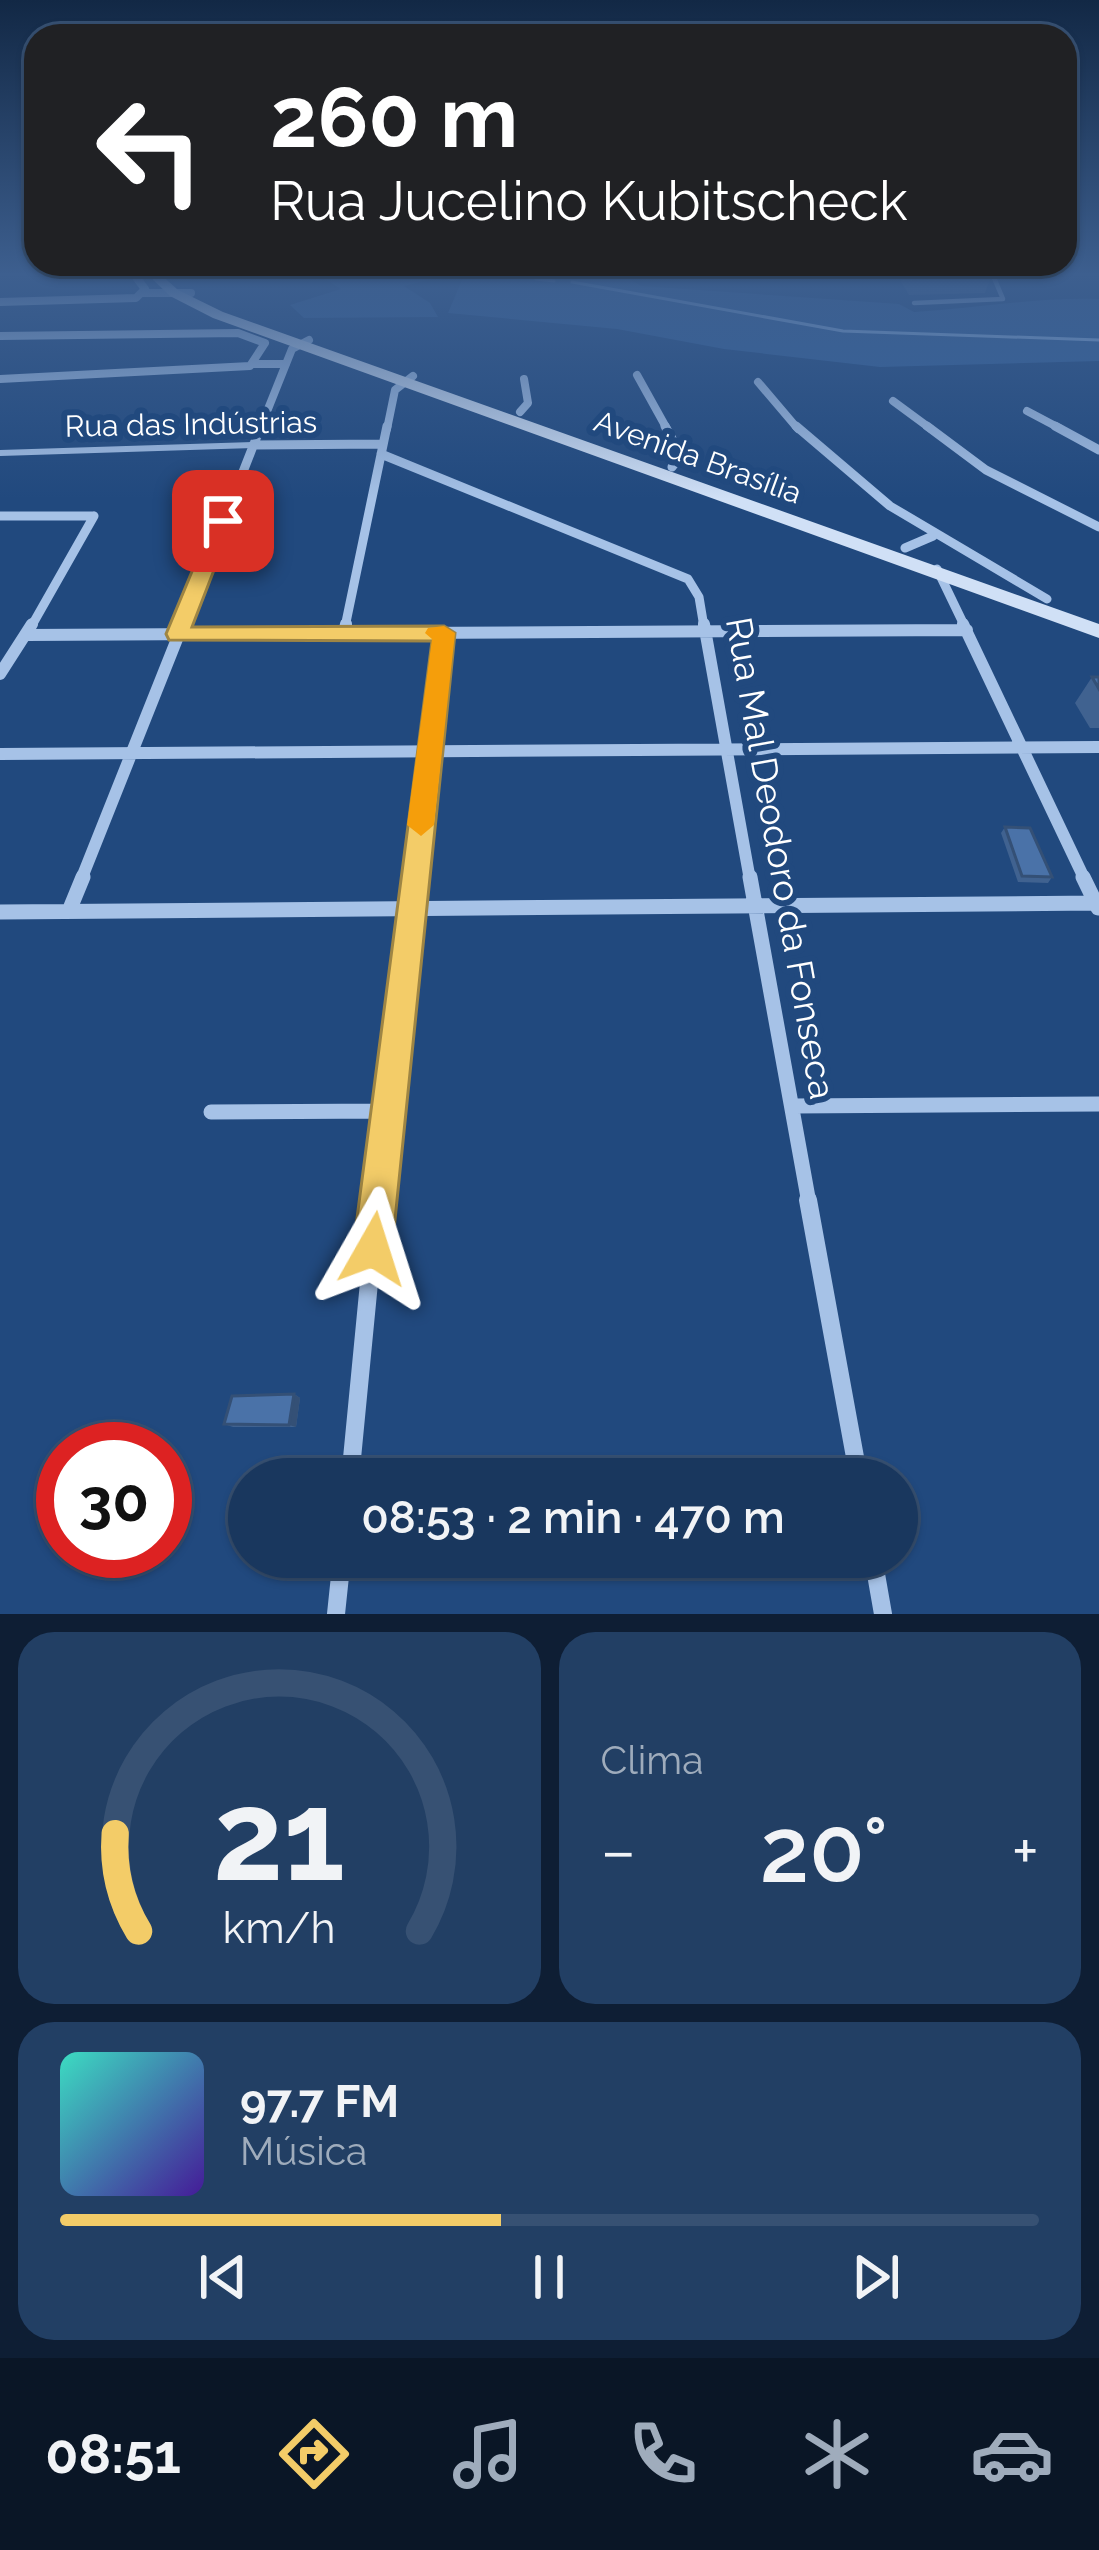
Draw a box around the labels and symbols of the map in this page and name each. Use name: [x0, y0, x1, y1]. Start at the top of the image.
street label: Avenida Brasília: [590, 403, 806, 511]
street label: Rua das Indústrias: [65, 404, 317, 444]
pin: [172, 470, 274, 572]
street label: Rua Mal Deodoro da Fonseca: [718, 614, 844, 1102]
position arrow: [310, 1186, 436, 1312]
speed limit sign: 30: [36, 1422, 192, 1578]

